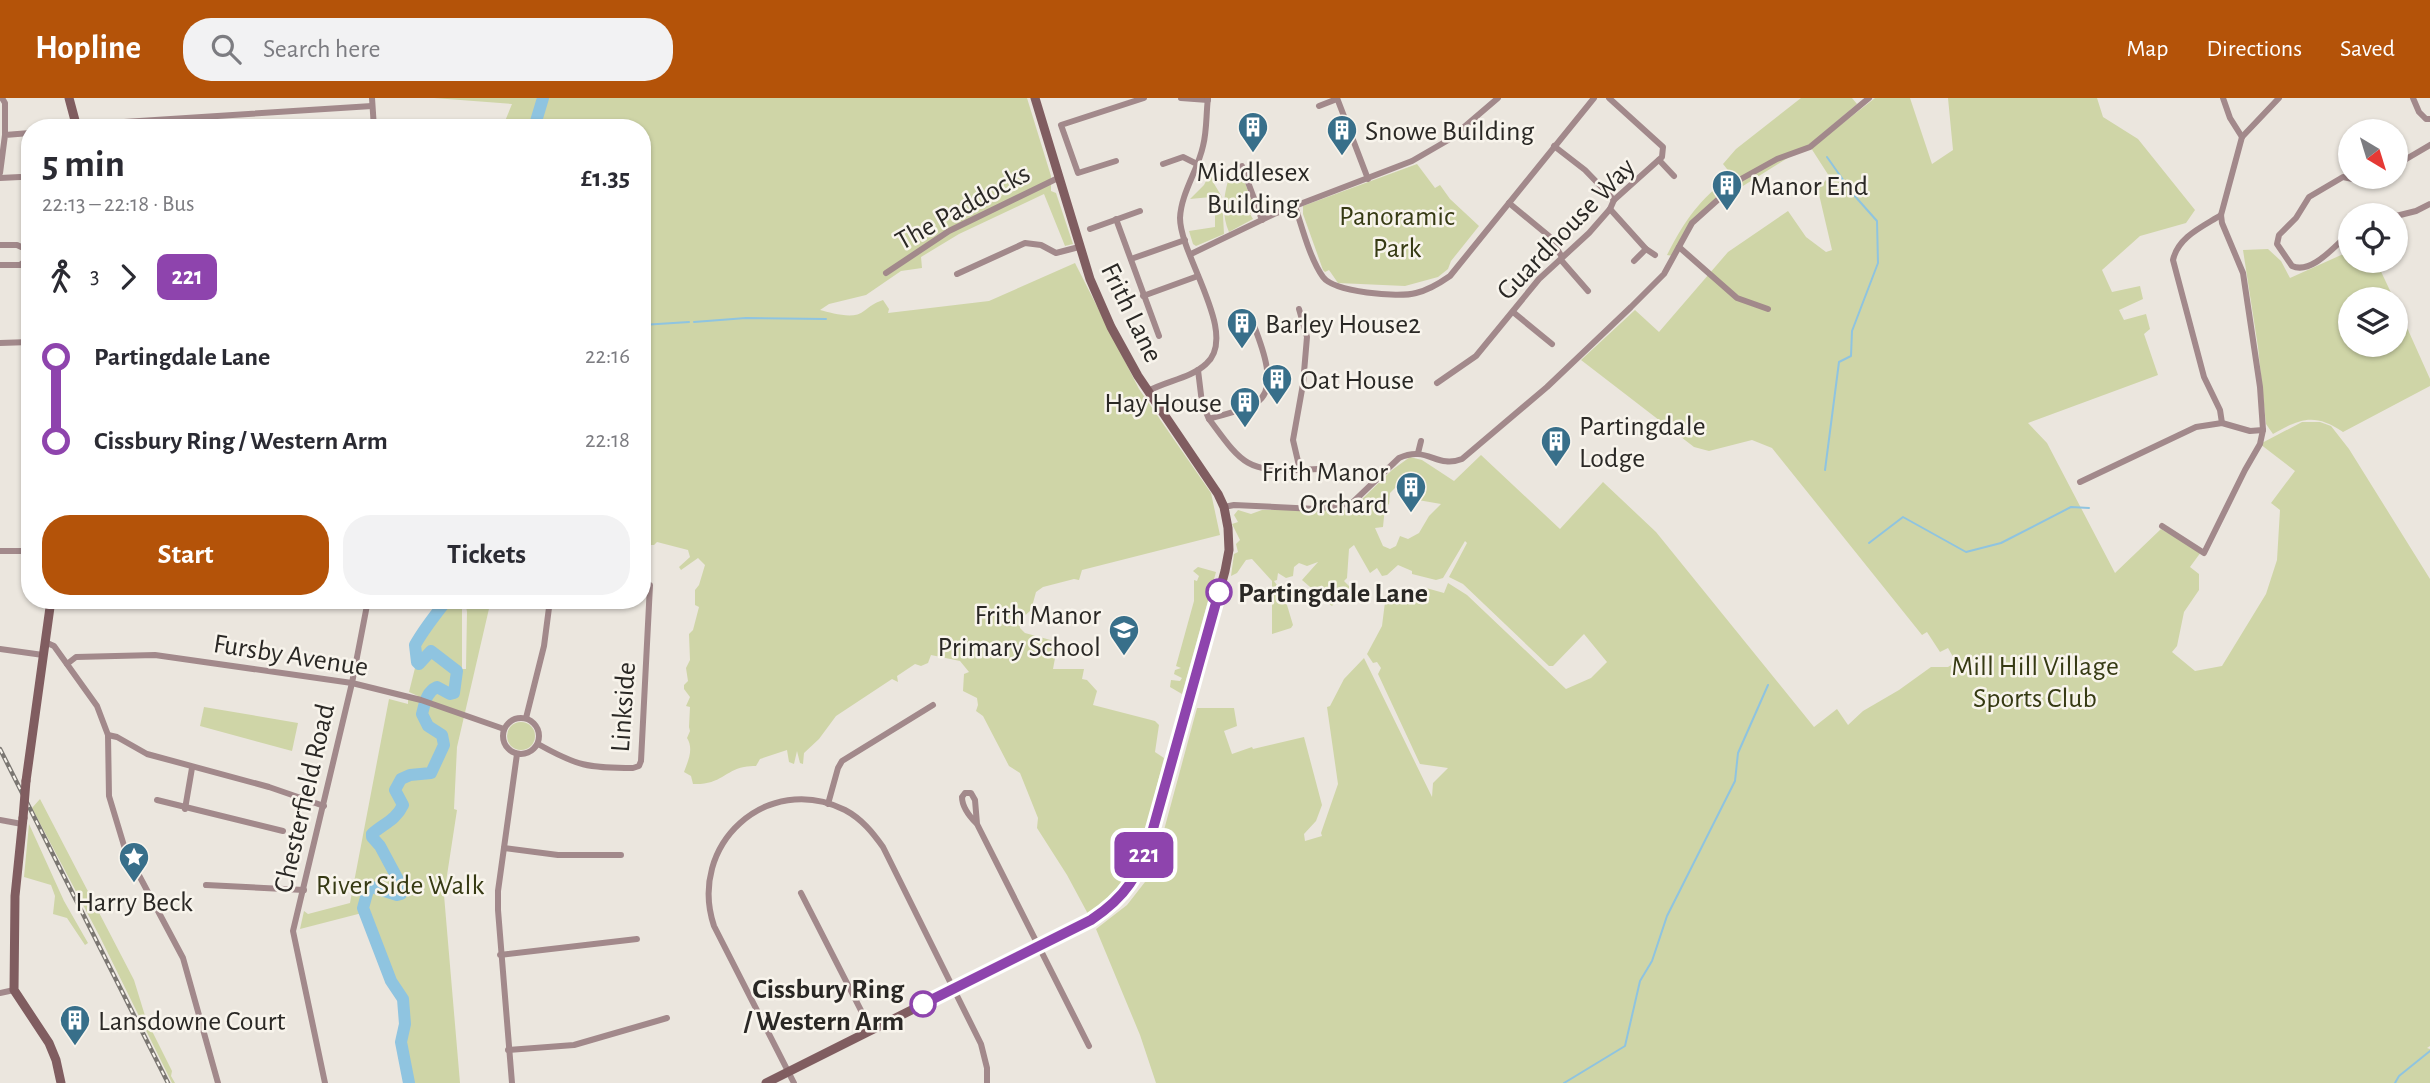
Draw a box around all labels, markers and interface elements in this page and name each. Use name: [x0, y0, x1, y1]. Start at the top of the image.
search box: [183, 18, 673, 81]
icon: search: [207, 30, 245, 68]
text: Hopline: [35, 32, 141, 65]
text: Search here: [263, 36, 381, 62]
text: Map: [2126, 37, 2168, 61]
text: Directions: [2206, 37, 2302, 61]
text: Saved: [2340, 37, 2395, 61]
building icon: Middlesex Building: [1236, 110, 1270, 154]
building icon: Snowe Building: [1325, 113, 1359, 157]
place label: Snowe Building: [1365, 118, 1534, 146]
north arrow: [2338, 119, 2408, 189]
map controls: [2338, 119, 2408, 357]
text: 5 min: [42, 146, 125, 184]
street label: Guardhouse Way: [1492, 153, 1641, 306]
street label: The Paddocks: [891, 159, 1035, 256]
place label: Middlesex Building: [1196, 159, 1310, 219]
text: £1.35: [581, 165, 630, 191]
building icon: Manor End: [1710, 168, 1744, 212]
place label: Manor End: [1750, 173, 1868, 201]
text: 22:13 – 22:18 · Bus: [42, 193, 195, 216]
park label: Panoramic Park: [1339, 203, 1455, 263]
button: locate: [2338, 203, 2408, 273]
icon: walk: [42, 258, 80, 296]
icon: forward: [109, 258, 147, 296]
street label: Frith Lane: [1095, 259, 1167, 367]
text: 3: [90, 265, 99, 288]
text: 221: [171, 265, 203, 289]
button: layers: [2338, 287, 2408, 357]
building icon: Barley House2: [1225, 306, 1259, 350]
place label: Barley House2: [1265, 311, 1421, 339]
text: Partingdale Lane: [94, 344, 270, 370]
text: 22:16: [585, 345, 630, 368]
building icon: Oat House: [1260, 362, 1294, 406]
place label: Oat House: [1300, 367, 1414, 395]
building icon: Hay House: [1228, 385, 1262, 429]
place label: Hay House: [1104, 390, 1222, 418]
place label: Partingdale Lodge: [1579, 413, 1706, 473]
building icon: Partingdale Lodge: [1539, 424, 1573, 468]
text: Cissbury Ring / Western Arm: [94, 428, 388, 454]
text: 22:18: [585, 429, 630, 452]
place label: Frith Manor Orchard: [1262, 459, 1388, 519]
building icon: Frith Manor Orchard: [1394, 470, 1428, 514]
button: Start: [42, 515, 329, 595]
button: Tickets: [343, 515, 630, 595]
marker: Partingdale Lane: [1206, 579, 1232, 605]
place label: Partingdale Lane: [1238, 580, 1428, 608]
place label: Frith Manor Primary School: [938, 602, 1101, 662]
school or university icon: Frith Manor Primary School: [1107, 613, 1141, 657]
street label: Fursby Avenue: [211, 630, 370, 682]
park label: Mill Hill Village Sports Club: [1951, 653, 2119, 713]
street label: Linkside: [607, 661, 641, 753]
street label: Chesterfield Road: [270, 701, 340, 896]
line badge: 221: [1104, 832, 1184, 878]
place icon: Harry Beck: [117, 840, 151, 884]
text: 221: [1128, 843, 1160, 867]
park label: River Side Walk: [316, 872, 484, 900]
place label: Harry Beck: [75, 889, 193, 917]
place label: Cissbury Ring / Western Arm: [743, 976, 905, 1036]
marker: Cissbury Ring / Western Arm: [910, 991, 936, 1017]
building icon: Lansdowne Court: [58, 1003, 92, 1047]
place label: Lansdowne Court: [98, 1008, 286, 1036]

